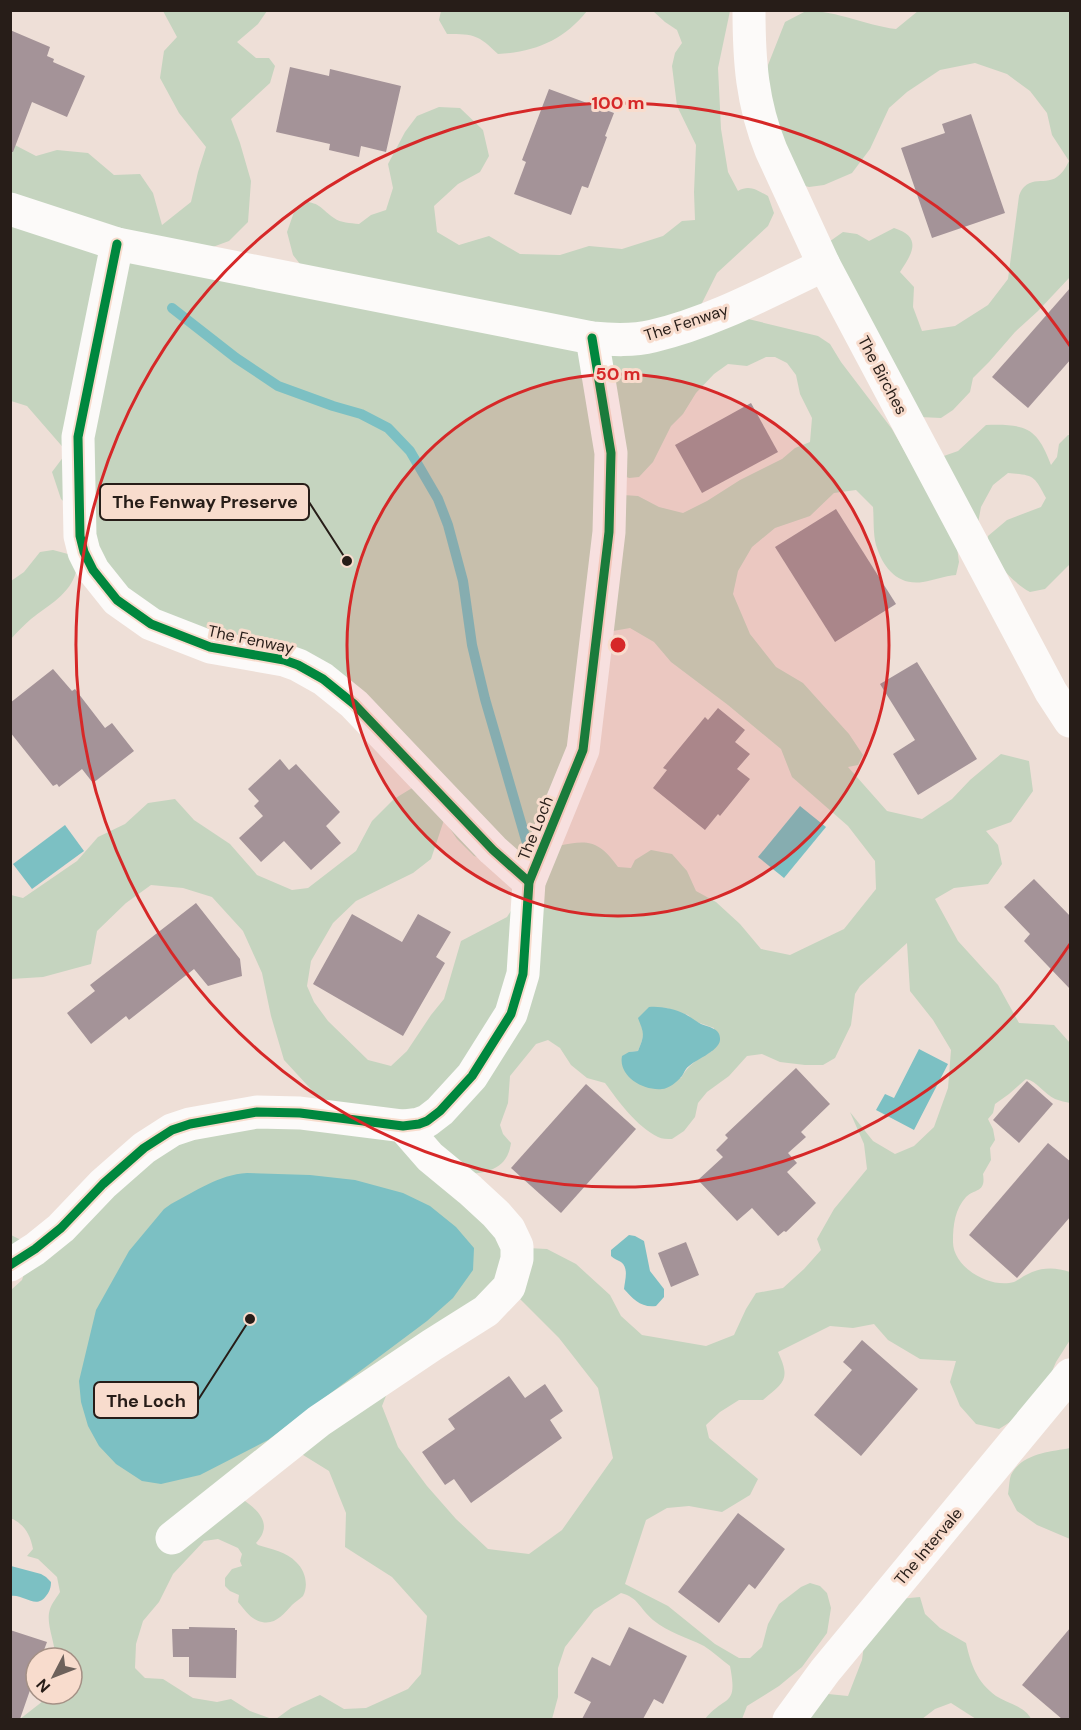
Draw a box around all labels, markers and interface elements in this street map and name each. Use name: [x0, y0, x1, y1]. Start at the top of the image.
text: 100 m: [591, 91, 645, 115]
street label: The Fenway: [641, 299, 731, 346]
street label: The Birches: [853, 332, 912, 418]
text: 50 m: [595, 362, 641, 386]
callout: The Fenway Preserve: [100, 484, 309, 520]
text: The Fenway Preserve: [112, 490, 298, 514]
street label: The Fenway: [206, 620, 296, 659]
centre of rings: [608, 635, 628, 655]
street label: The Loch: [513, 793, 558, 863]
callout: The Loch: [94, 1382, 198, 1418]
text: The Loch: [106, 1389, 186, 1413]
street label: The Intervale: [890, 1503, 967, 1589]
north arrow: [24, 1646, 84, 1706]
text: N: [32, 1674, 55, 1697]

